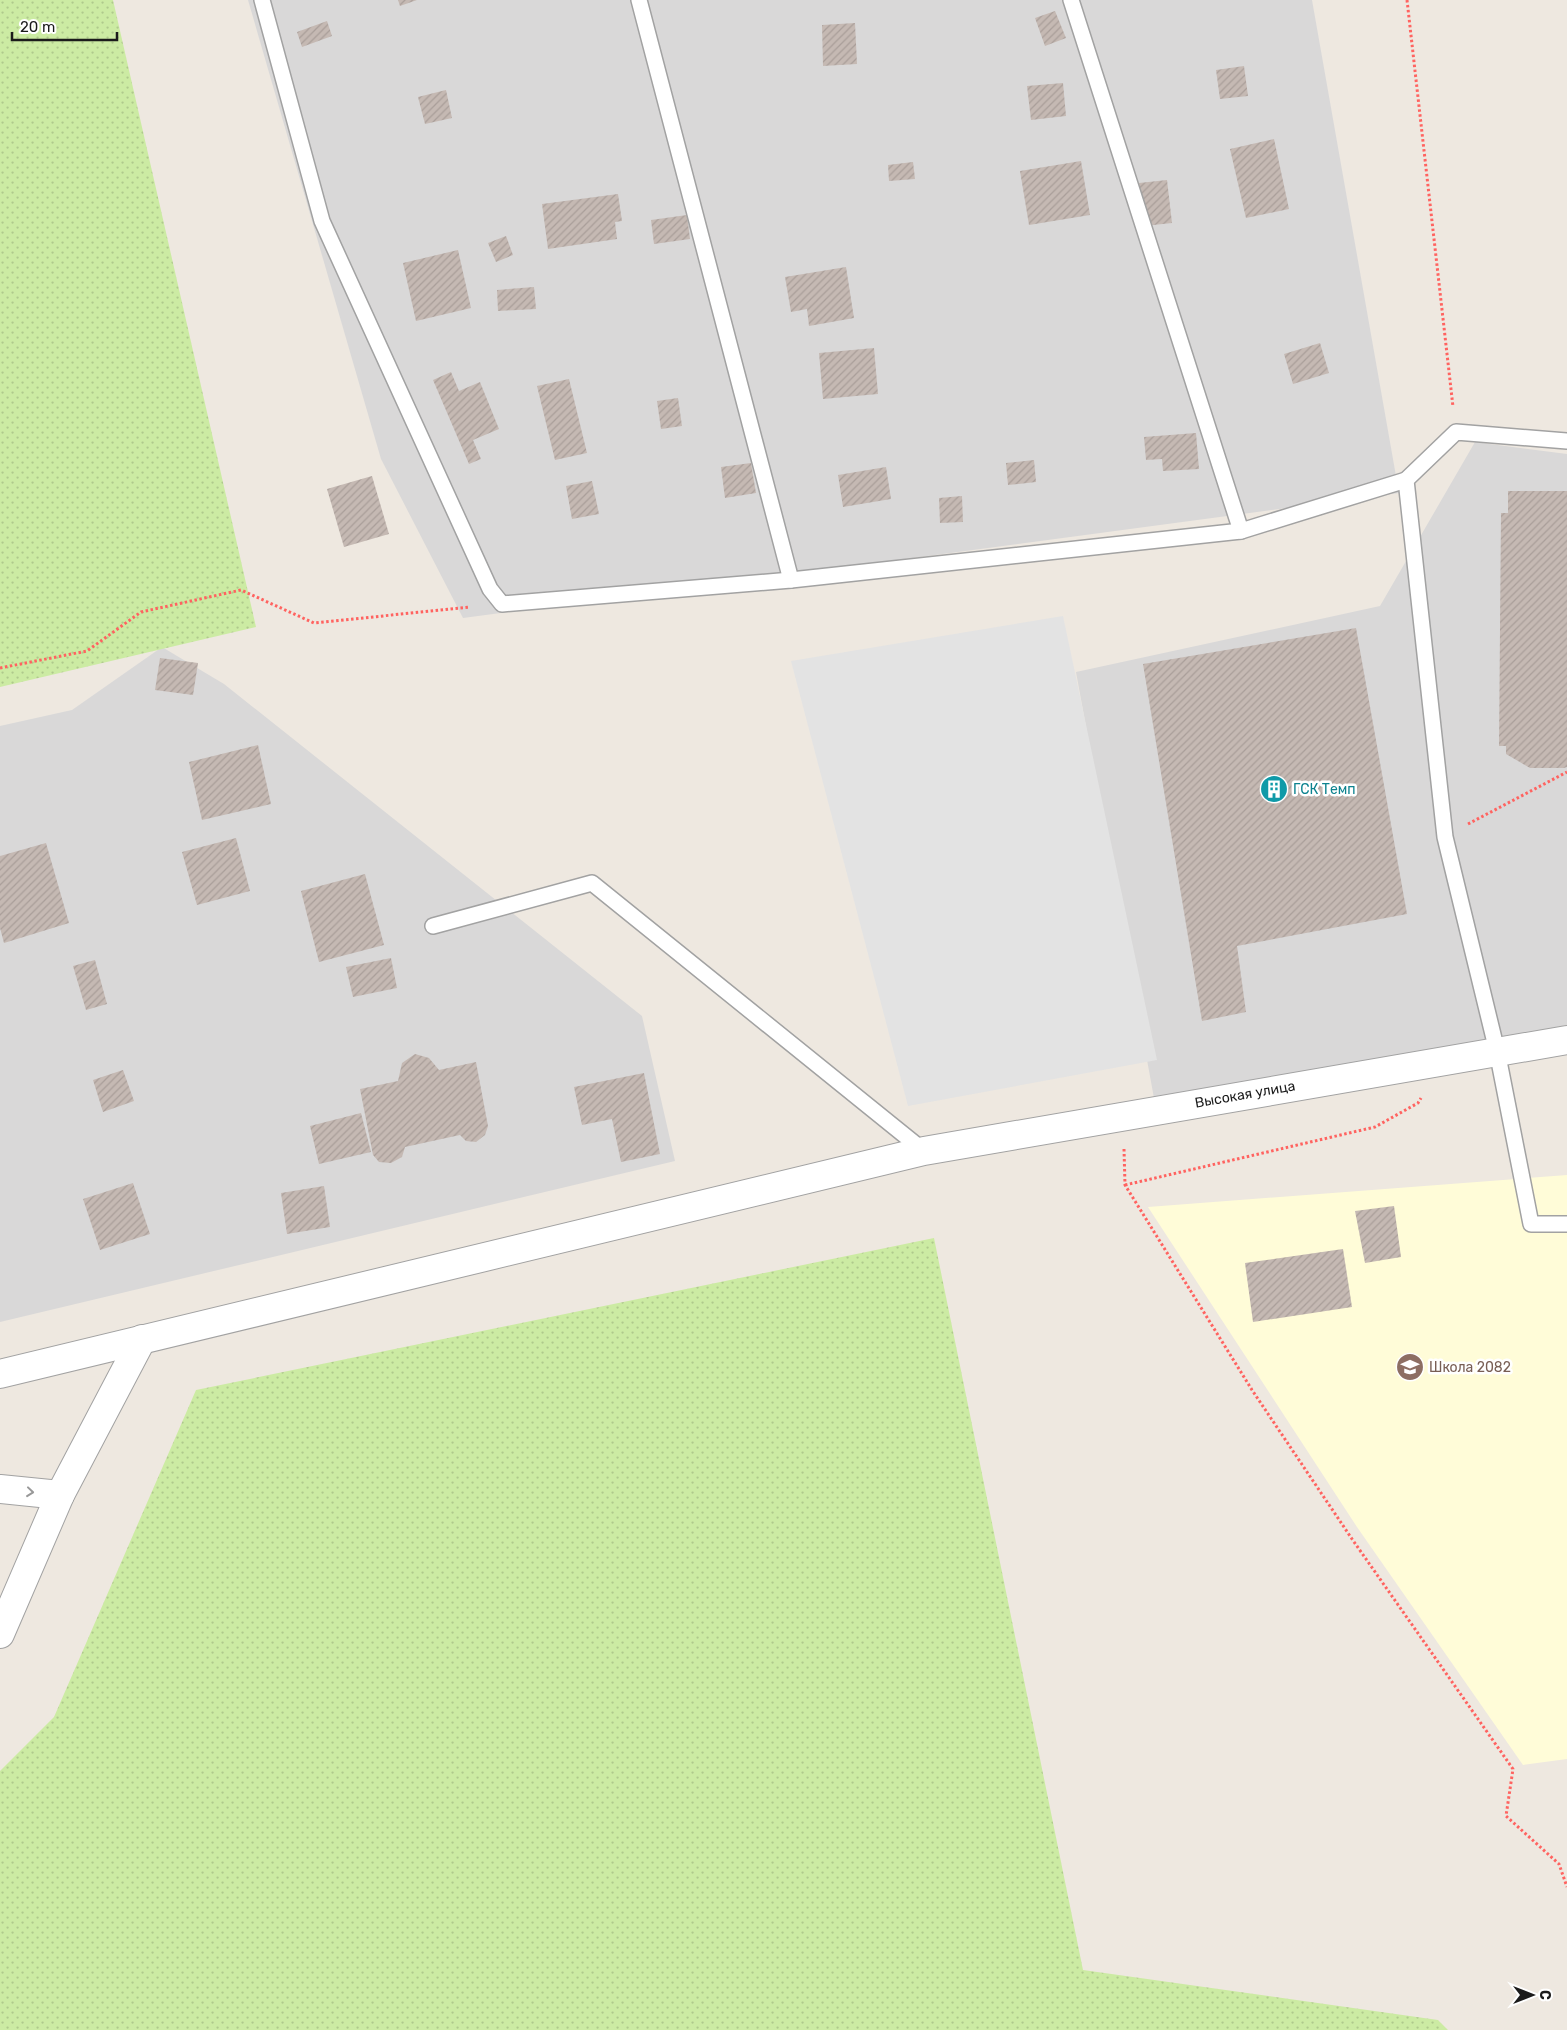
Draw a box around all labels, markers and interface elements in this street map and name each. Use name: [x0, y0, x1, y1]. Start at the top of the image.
scale bar: [12, 10, 118, 42]
text: 20 m: [20, 18, 55, 36]
building icon: ГСК Темп: [1259, 774, 1289, 804]
place label: ГСК Темп: [1293, 781, 1356, 798]
street label: Высокая улица: [1194, 1077, 1297, 1112]
school or university icon: Школа 2082: [1395, 1352, 1425, 1382]
place label: Школа 2082: [1429, 1359, 1511, 1376]
one-way arrow: [26, 1486, 34, 1497]
north arrow: [1507, 1970, 1557, 2020]
text: С: [1536, 1990, 1553, 2000]

